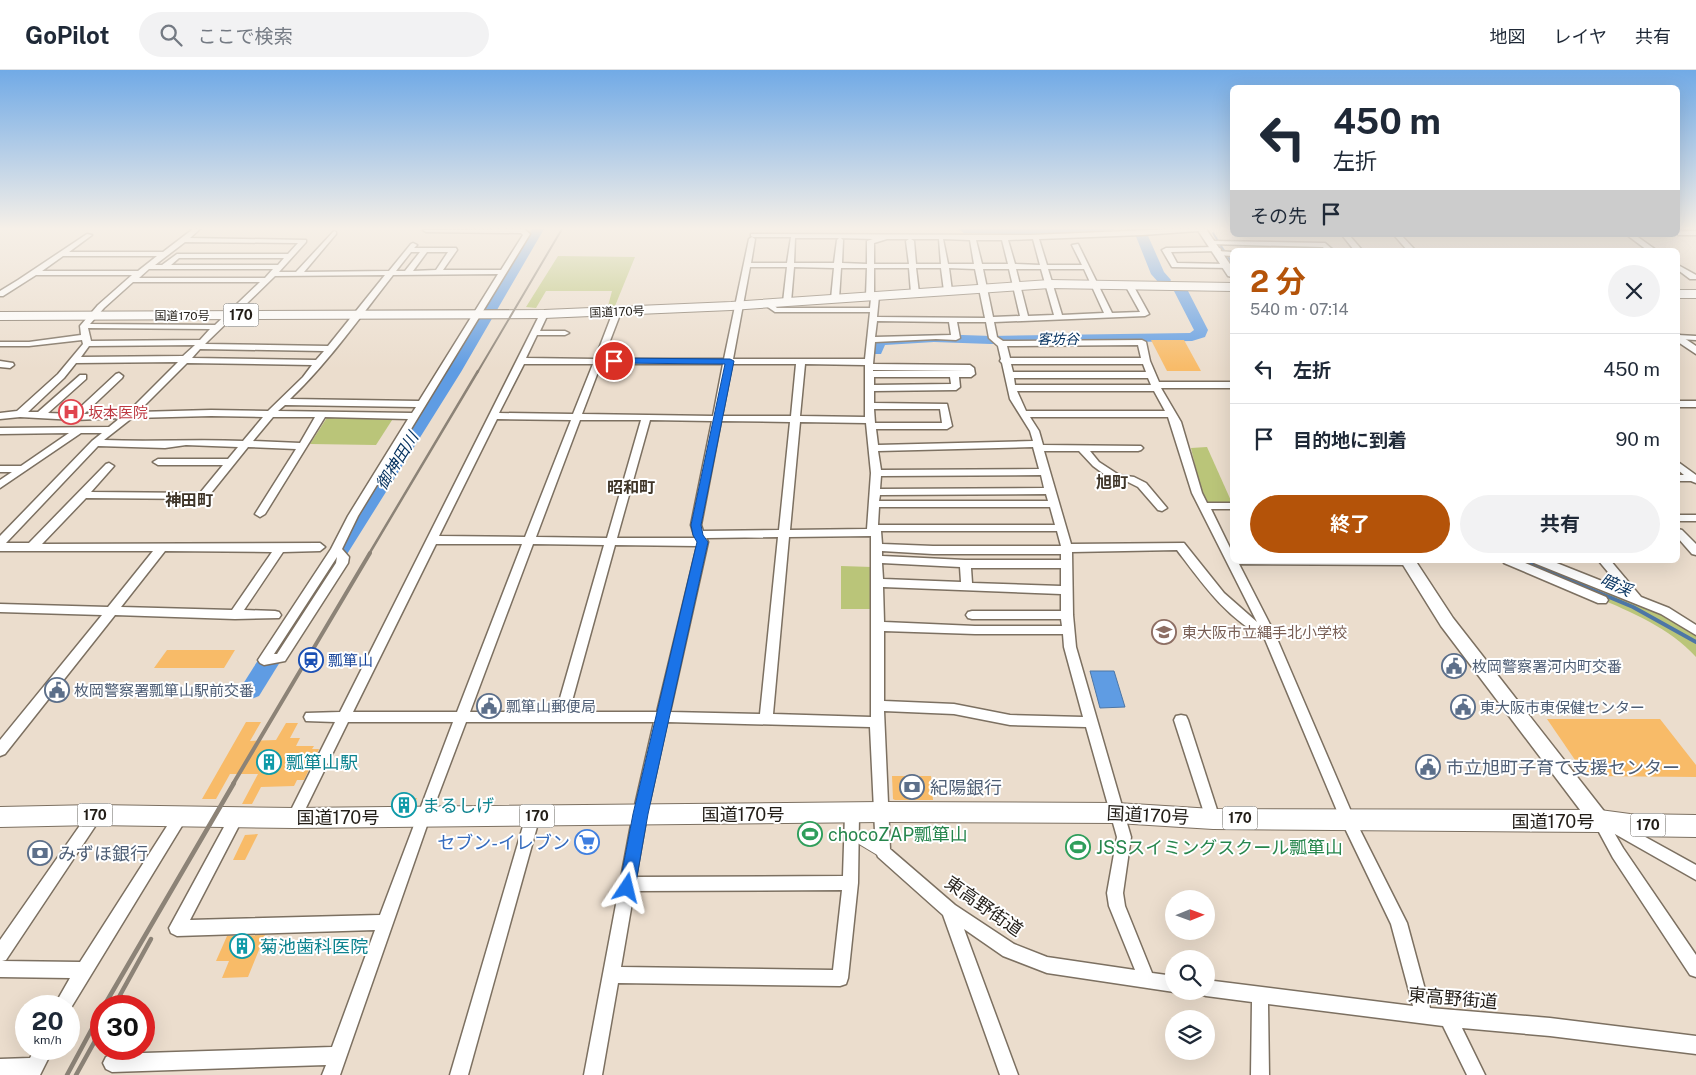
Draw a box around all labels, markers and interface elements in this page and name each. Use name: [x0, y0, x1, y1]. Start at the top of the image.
search box: [139, 12, 489, 57]
text: GoPilot: [25, 21, 109, 49]
icon: search: [157, 21, 185, 49]
text: ここで検索: [197, 25, 292, 47]
text: 地図: [1490, 26, 1526, 47]
text: レイヤ: [1554, 26, 1607, 47]
text: 共有: [1635, 26, 1671, 47]
text: 450 m: [1333, 101, 1441, 142]
icon: left: [1250, 105, 1315, 170]
text: 左折: [1333, 148, 1377, 174]
icon: arrive: [1317, 200, 1345, 228]
text: その先: [1250, 205, 1307, 227]
text: 2 分: [1250, 263, 1306, 299]
button: close: [1608, 265, 1660, 317]
text: 540 m · 07:14: [1250, 300, 1348, 319]
road number: 170: [224, 304, 258, 326]
street label: 国道170号: [589, 304, 645, 320]
street label: 国道170号: [154, 309, 210, 323]
water label: 客坊谷: [1037, 331, 1080, 347]
pin: [593, 340, 635, 382]
icon: arrive: [600, 347, 628, 375]
icon: left: [1250, 355, 1278, 383]
text: 450 m: [1603, 358, 1660, 380]
text: 左折: [1293, 359, 1331, 381]
hospital icon: 坂本医院: [58, 399, 84, 425]
place label: 坂本医院: [88, 404, 148, 421]
icon: arrive: [1250, 425, 1278, 453]
water label: 御神田川: [372, 427, 423, 493]
text: 90 m: [1616, 428, 1660, 450]
text: 目的地に到着: [1293, 429, 1407, 451]
district label: 旭町: [1096, 473, 1128, 492]
district label: 昭和町: [607, 478, 655, 497]
district label: 神田町: [165, 491, 213, 510]
button: 終了: [1250, 495, 1450, 553]
button: 共有: [1460, 495, 1660, 553]
water label: 暗渓: [1598, 570, 1636, 601]
school or university icon: 東大阪市立縄手北小学校: [1151, 619, 1177, 645]
place label: 東大阪市立縄手北小学校: [1182, 624, 1347, 641]
station icon: 瓢箪山: [298, 647, 324, 673]
place label: 瓢箪山: [328, 652, 373, 669]
public building icon: 枚岡警察署河内町交番: [1441, 653, 1467, 679]
place label: 枚岡警察署河内町交番: [1472, 658, 1622, 675]
public building icon: 枚岡警察署瓢箪山駅前交番: [44, 677, 70, 703]
place label: 枚岡警察署瓢箪山駅前交番: [74, 682, 254, 699]
public building icon: 瓢箪山郵便局: [476, 693, 502, 719]
public building icon: 東大阪市東保健センター: [1450, 694, 1476, 720]
place label: 瓢箪山郵便局: [506, 698, 596, 715]
place label: 東大阪市東保健センター: [1480, 699, 1645, 716]
building icon: 瓢箪山駅: [256, 749, 282, 775]
place label: 瓢箪山駅: [286, 752, 358, 773]
public building icon: 市立旭町子育て支援センター: [1415, 754, 1441, 780]
place label: 市立旭町子育て支援センター: [1446, 757, 1680, 778]
bank icon: 紀陽銀行: [899, 774, 925, 800]
place label: 紀陽銀行: [930, 777, 1002, 798]
building icon: まるしげ: [391, 792, 417, 818]
place label: まるしげ: [422, 795, 494, 816]
street label: 国道170号: [1106, 802, 1190, 828]
road number: 170: [78, 804, 112, 826]
road number: 170: [520, 804, 554, 828]
street label: 国道170号: [702, 804, 784, 825]
road number: 170: [1222, 806, 1258, 830]
street label: 国道170号: [297, 807, 379, 828]
street label: 国道170号: [1512, 811, 1594, 832]
road number: 170: [1630, 814, 1666, 836]
sports icon: chocoZAP瓢箪山: [797, 821, 823, 847]
place label: chocoZAP瓢箪山: [828, 824, 968, 845]
supermarket icon: セブン-イレブン: [574, 829, 600, 855]
place label: セブン-イレブン: [437, 832, 570, 853]
sports icon: JSSスイミングスクール瓢箪山: [1065, 834, 1091, 860]
place label: JSSスイミングスクール瓢箪山: [1096, 837, 1343, 858]
bank icon: みずほ銀行: [27, 840, 53, 866]
place label: みずほ銀行: [58, 843, 148, 864]
position arrow: [600, 861, 652, 913]
street label: 東高野街道: [941, 872, 1027, 940]
north arrow: [1165, 890, 1215, 940]
map controls: [1165, 890, 1215, 1060]
building icon: 菊池歯科医院: [229, 933, 255, 959]
place label: 菊池歯科医院: [260, 936, 368, 957]
button: search: [1165, 950, 1215, 1000]
street label: 東高野街道: [1407, 984, 1499, 1012]
speed limit sign: 30: [90, 995, 155, 1060]
text: 20: [32, 1006, 64, 1036]
button: layers: [1165, 1010, 1215, 1060]
text: km/h: [33, 1033, 62, 1047]

